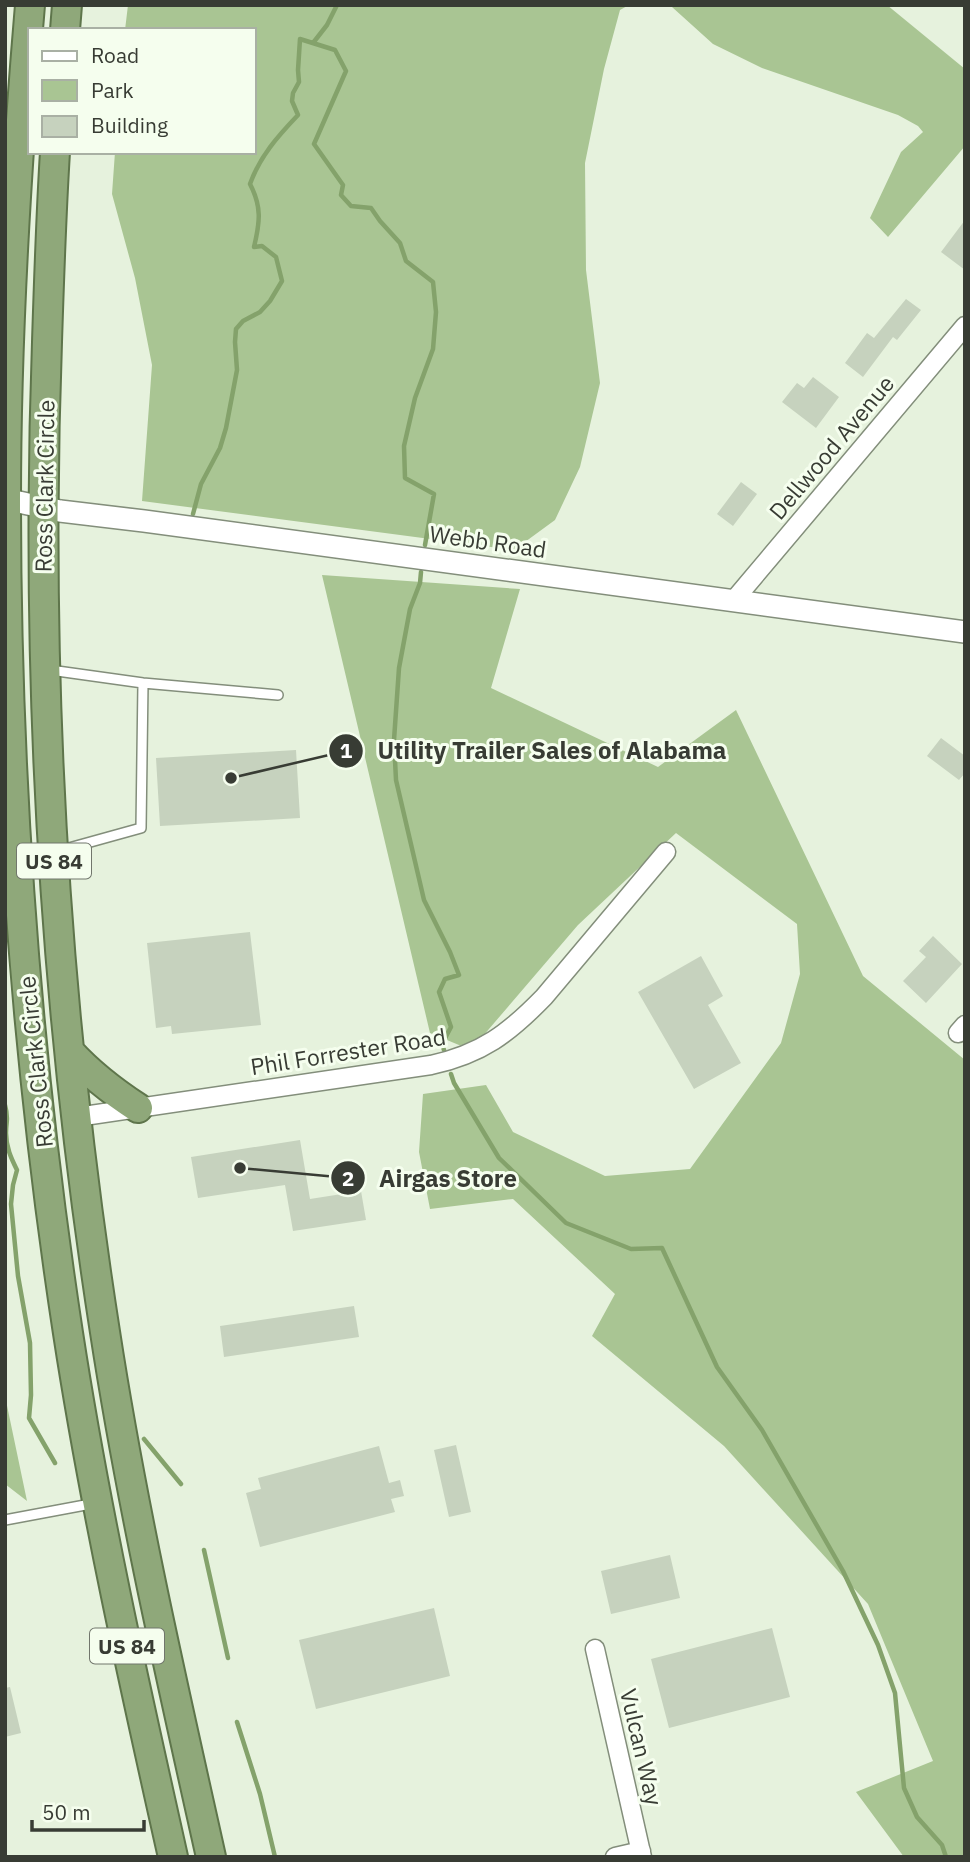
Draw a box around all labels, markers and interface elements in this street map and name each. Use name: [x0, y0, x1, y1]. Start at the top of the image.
legend: [28, 28, 256, 154]
text: Road: [91, 41, 139, 69]
text: Park: [91, 76, 134, 104]
text: Building: [91, 111, 168, 139]
street label: Dellwood Avenue: [762, 369, 900, 525]
street label: Ross Clark Circle: [27, 399, 61, 573]
street label: Webb Road: [428, 518, 548, 564]
callout: Utility Trailer Sales of Alabama: [328, 728, 740, 773]
text: Utility Trailer Sales of Alabama: [377, 734, 727, 766]
text: 1: [340, 736, 353, 764]
road number: US 84: [17, 844, 91, 878]
street label: Ross Clark Circle: [11, 975, 59, 1149]
street label: Phil Forrester Road: [248, 1021, 448, 1081]
callout: Airgas Store: [330, 1156, 531, 1201]
text: Airgas Store: [379, 1162, 517, 1194]
text: 2: [342, 1164, 354, 1192]
road number: US 84: [90, 1628, 164, 1664]
street label: Vulcan Way: [614, 1686, 670, 1809]
scale bar: [32, 1788, 144, 1832]
text: 50 m: [42, 1798, 91, 1826]

